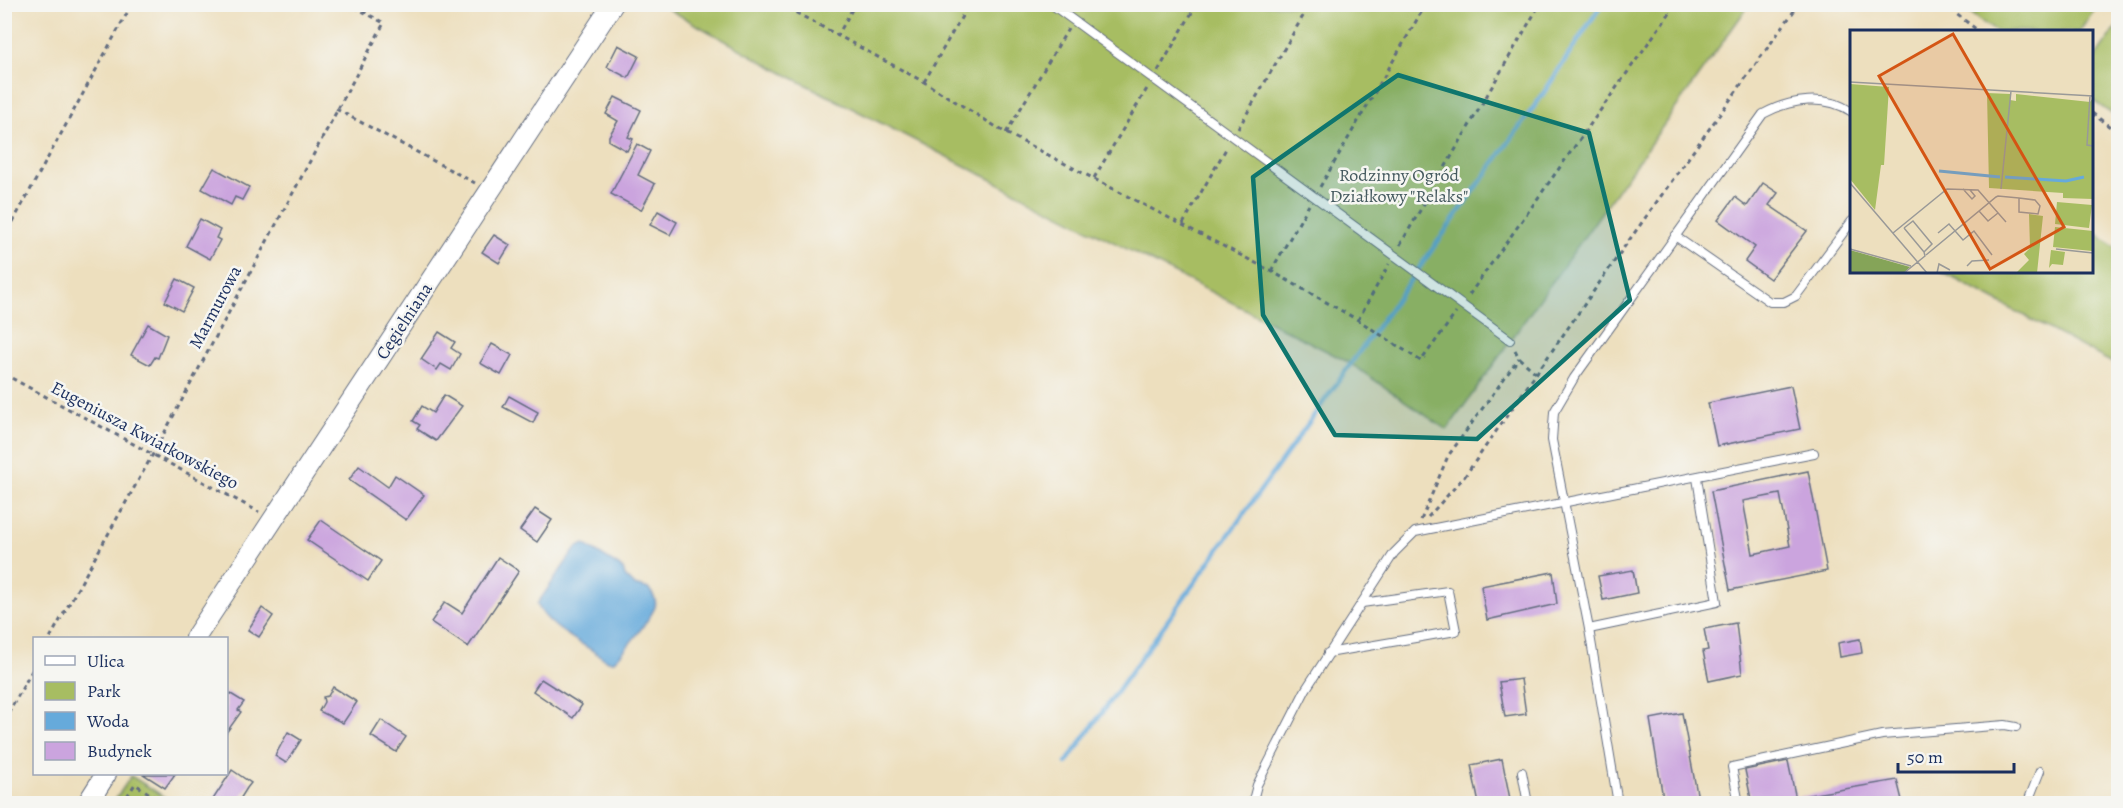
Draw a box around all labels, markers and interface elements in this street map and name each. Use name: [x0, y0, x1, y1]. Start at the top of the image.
inset map: [1850, 30, 2093, 273]
park label: Rodzinny Ogród Działkowy "Relaks": [1330, 163, 1468, 208]
street label: Marmurowa: [183, 261, 247, 353]
street label: Cegielniana: [370, 278, 438, 364]
street label: Eugeniusza Kwiatkowskiego: [47, 375, 243, 495]
legend: [33, 637, 228, 775]
text: Ulica: [87, 649, 125, 673]
text: Park: [87, 679, 121, 703]
text: Woda: [86, 709, 130, 733]
scale bar: [1898, 736, 2014, 774]
text: Budynek: [87, 739, 152, 763]
text: 50 m: [1907, 745, 1943, 769]

